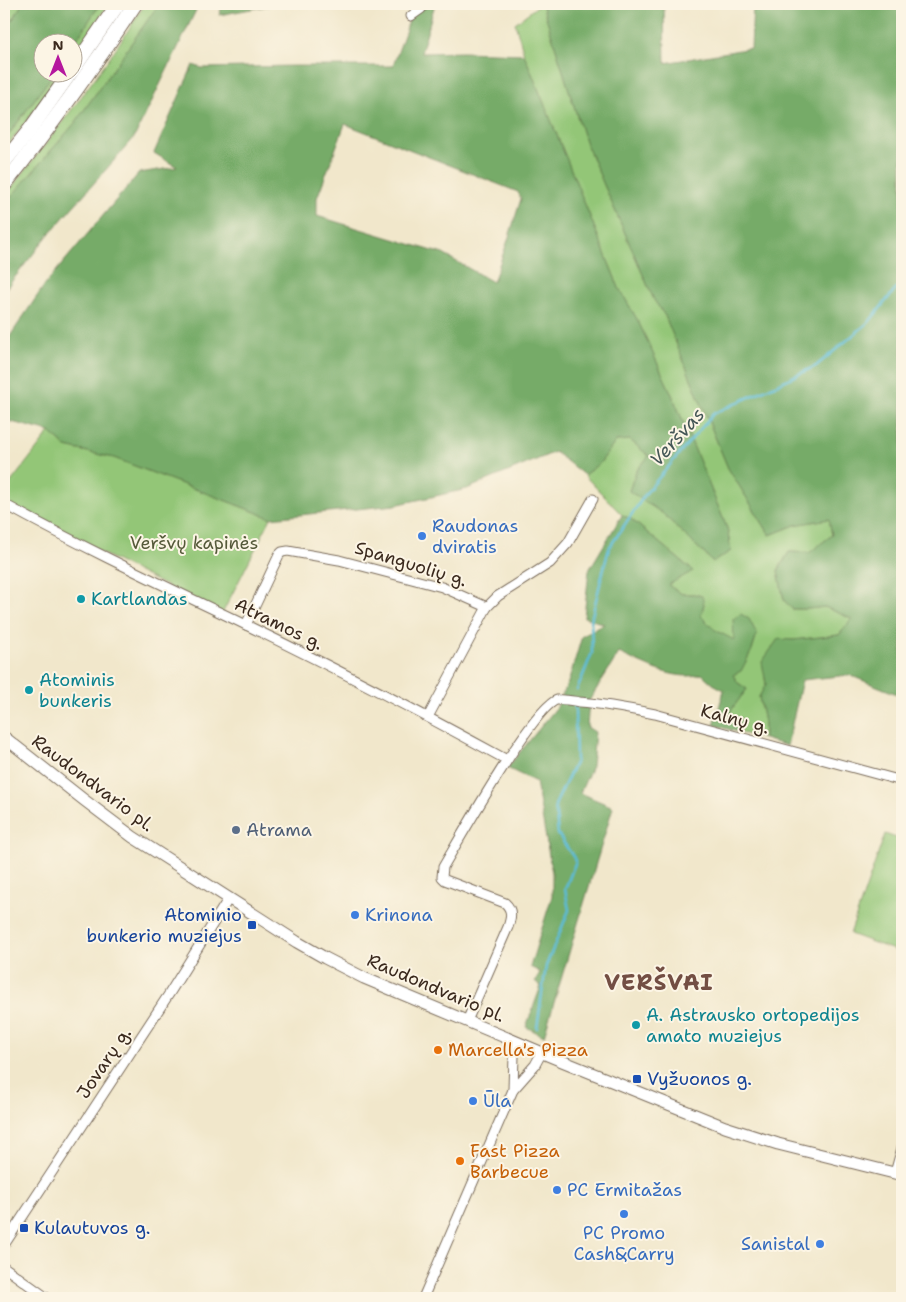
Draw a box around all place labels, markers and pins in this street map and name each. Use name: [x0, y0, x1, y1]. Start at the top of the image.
place label: Raudonas dviratis: [432, 514, 518, 559]
marker: Raudonas dviratis: [416, 530, 428, 542]
place label: Kartlandas: [91, 587, 188, 611]
marker: Kartlandas: [75, 593, 87, 605]
place label: Atominis bunkeris: [39, 668, 115, 713]
marker: Atominis bunkeris: [23, 684, 35, 696]
place label: Atrama: [246, 818, 312, 842]
marker: Atrama: [230, 824, 242, 836]
place label: Atominio bunkerio muziejus: [87, 903, 242, 948]
place label: Krinona: [365, 903, 433, 927]
marker: Krinona: [349, 909, 361, 921]
marker: Atominio bunkerio muziejus: [246, 919, 258, 931]
place label: A. Astrausko ortopedijos amato muziejus: [646, 1003, 860, 1048]
marker: A. Astrausko ortopedijos amato muziejus: [630, 1019, 642, 1031]
place label: Marcella's Pizza: [448, 1038, 588, 1062]
marker: Marcella's Pizza: [432, 1044, 444, 1056]
place label: Vyžuonos g.: [647, 1067, 752, 1091]
marker: Vyžuonos g.: [631, 1073, 643, 1085]
place label: Ūla: [483, 1089, 512, 1113]
marker: Ūla: [467, 1095, 479, 1107]
place label: Fast Pizza Barbecue: [470, 1139, 560, 1184]
marker: Fast Pizza Barbecue: [454, 1155, 466, 1167]
place label: PC Ermitažas: [567, 1178, 682, 1202]
marker: PC Ermitažas: [551, 1184, 563, 1196]
marker: PC Promo Cash&Carry: [618, 1208, 630, 1220]
place label: Kulautuvos g.: [34, 1216, 150, 1240]
place label: PC Promo Cash&Carry: [573, 1221, 675, 1266]
marker: Kulautuvos g.: [18, 1222, 30, 1234]
place label: Sanistal: [741, 1232, 811, 1256]
marker: Sanistal: [814, 1238, 826, 1250]

